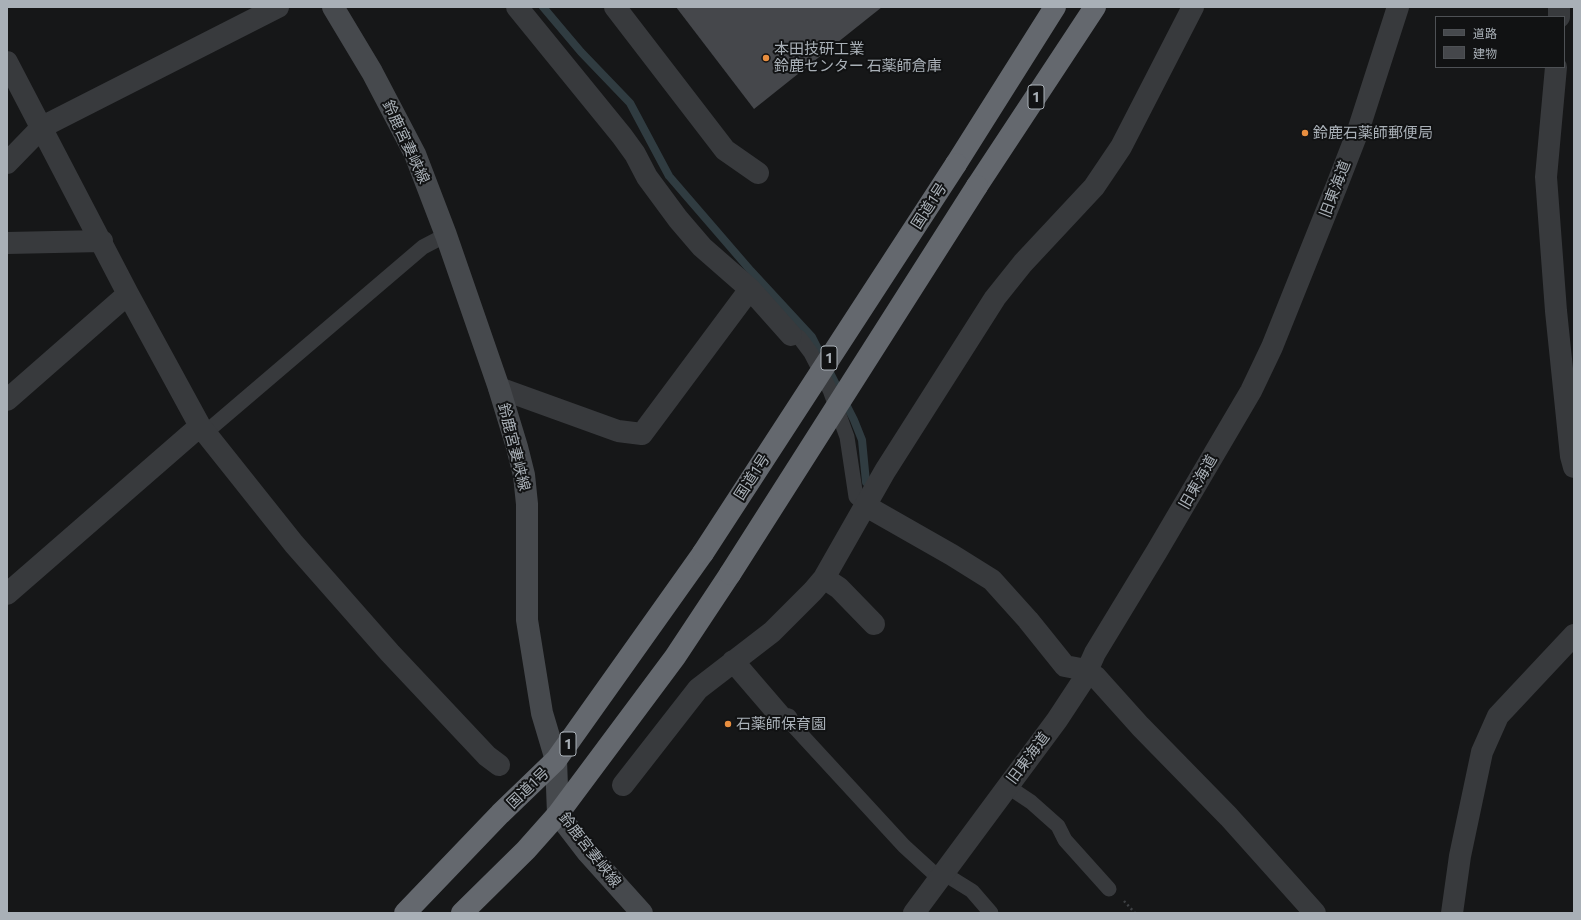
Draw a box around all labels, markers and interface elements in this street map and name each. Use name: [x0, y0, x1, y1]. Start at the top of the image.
legend: [1435, 16, 1565, 68]
text: 道路: [1473, 26, 1497, 40]
place label: 本田技研工業 鈴鹿センター 石薬師倉庫: [774, 40, 942, 75]
text: 建物: [1473, 46, 1497, 60]
marker: 本田技研工業 鈴鹿センター 石薬師倉庫: [761, 53, 771, 63]
road number: 1: [1028, 85, 1044, 109]
street label: 鈴鹿宮妻峡線: [379, 97, 433, 187]
place label: 鈴鹿石薬師郵便局: [1313, 124, 1433, 142]
marker: 鈴鹿石薬師郵便局: [1300, 128, 1310, 138]
street label: 旧東海道: [1316, 158, 1354, 220]
street label: 国道1号: [907, 180, 951, 232]
road number: 1: [821, 346, 837, 370]
street label: 鈴鹿宮妻峡線: [494, 401, 534, 493]
street label: 国道1号: [730, 451, 774, 503]
street label: 旧東海道: [1175, 452, 1221, 512]
place label: 石薬師保育園: [736, 715, 826, 733]
marker: 石薬師保育園: [723, 719, 733, 729]
street label: 旧東海道: [1003, 729, 1053, 787]
road number: 1: [560, 732, 576, 756]
street label: 国道1号: [503, 764, 553, 812]
street label: 鈴鹿宮妻峡線: [555, 809, 625, 891]

